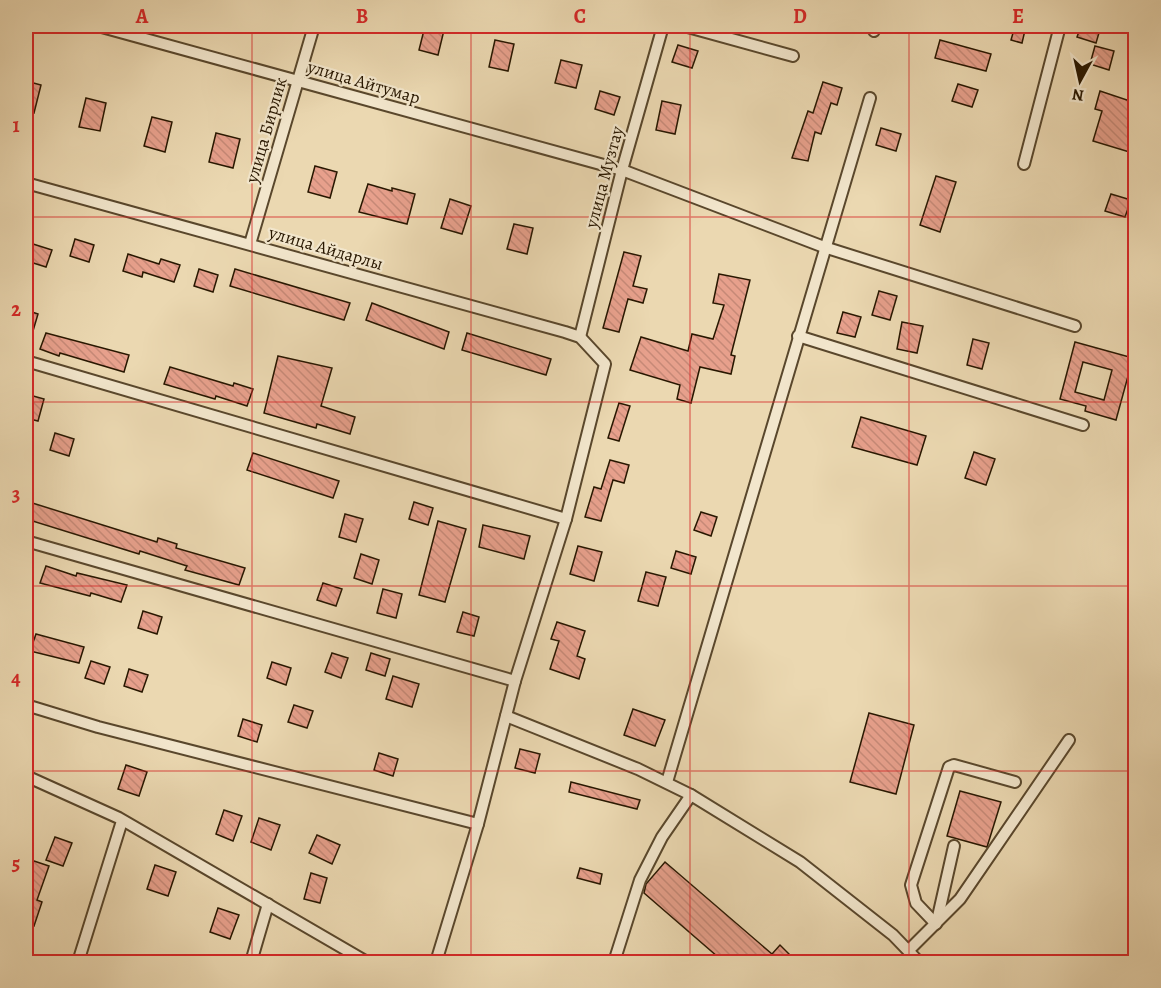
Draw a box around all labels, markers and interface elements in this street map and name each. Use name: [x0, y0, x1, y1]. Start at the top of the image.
text: A: [135, 3, 149, 30]
text: B: [356, 3, 368, 30]
text: C: [574, 3, 586, 30]
text: D: [793, 3, 807, 30]
text: E: [1012, 3, 1024, 30]
north arrow: [1050, 51, 1110, 111]
street label: улица Айтумар: [304, 54, 423, 110]
street label: улица Бирлик: [239, 74, 293, 187]
text: N: [1070, 83, 1085, 107]
text: 1: [12, 112, 20, 139]
street label: улица Музтау: [579, 123, 629, 231]
street label: улица Айдарлы: [265, 220, 386, 276]
text: 2: [11, 296, 21, 323]
text: 3: [12, 481, 20, 508]
text: 4: [11, 665, 21, 692]
text: 5: [12, 850, 20, 877]

